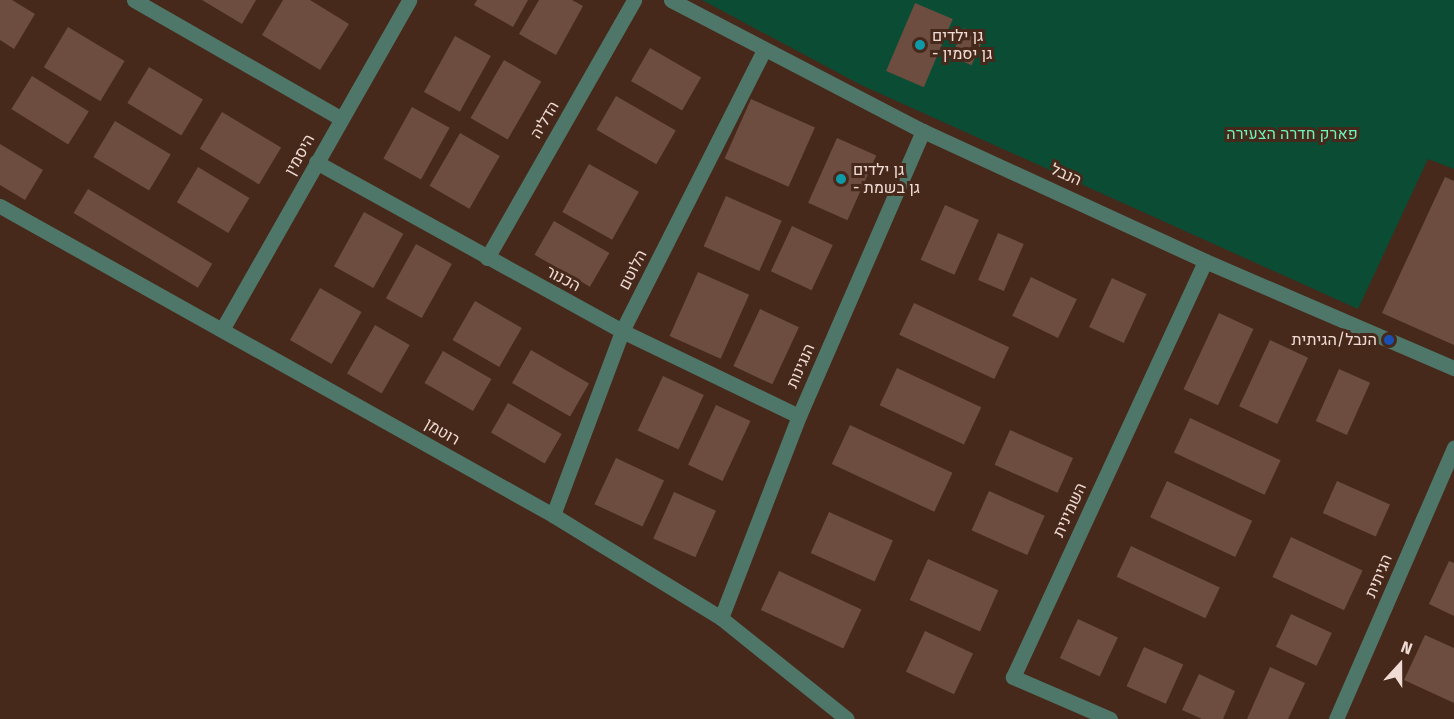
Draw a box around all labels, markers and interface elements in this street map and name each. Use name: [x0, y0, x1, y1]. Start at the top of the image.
place label: גן ילדים - גן יסמין: [932, 26, 992, 64]
marker: גן ילדים - גן יסמין: [913, 38, 927, 52]
street label: הדליה: [527, 98, 563, 142]
park label: פארק חדרה הצעירה: [1226, 124, 1358, 144]
street label: היסמין: [281, 131, 319, 179]
place label: גן ילדים - גן בשמת: [853, 160, 920, 198]
street label: הנבל: [1048, 160, 1084, 190]
marker: גן ילדים - גן בשמת: [834, 172, 848, 186]
street label: הלוטם: [615, 247, 651, 293]
street label: הכנור: [542, 262, 584, 296]
place label: הנבל/הגיתית: [1292, 330, 1377, 350]
marker: הנבל/הגיתית: [1382, 333, 1396, 347]
street label: הנגינות: [783, 341, 819, 391]
street label: רוטמן: [421, 414, 463, 450]
street label: השמינית: [1049, 480, 1091, 540]
street label: הגיתית: [1361, 551, 1397, 601]
north arrow: [1370, 635, 1430, 695]
text: N: [1398, 637, 1415, 658]

